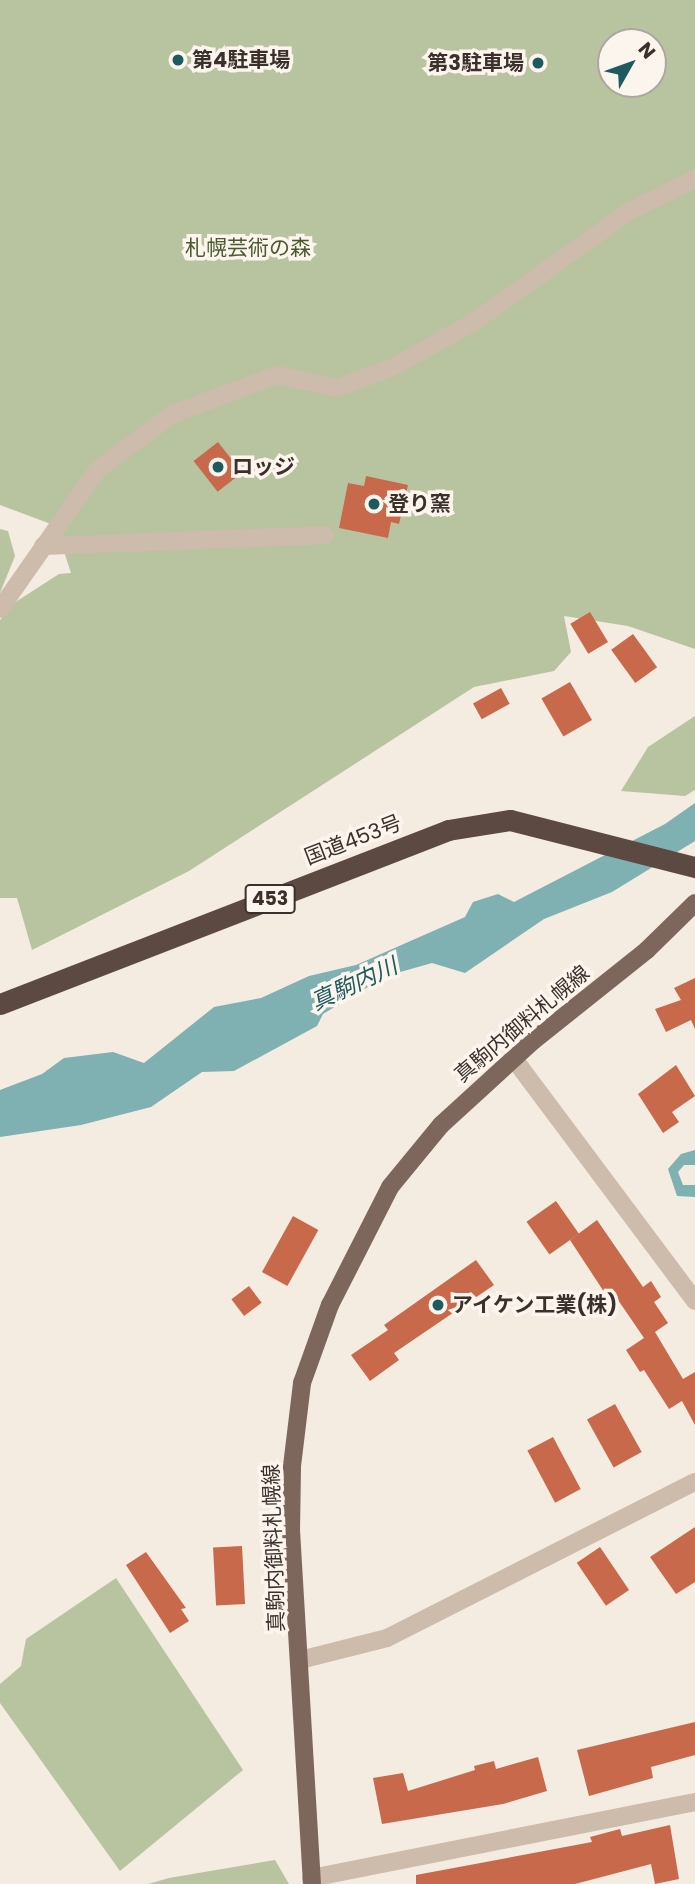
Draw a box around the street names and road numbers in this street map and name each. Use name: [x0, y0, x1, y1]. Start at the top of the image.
street label: 国道453号: [301, 810, 405, 870]
road number: 453: [244, 884, 296, 914]
street label: 真駒内御料札幌線: [450, 960, 594, 1088]
street label: 真駒内御料札幌線: [258, 1464, 290, 1632]

